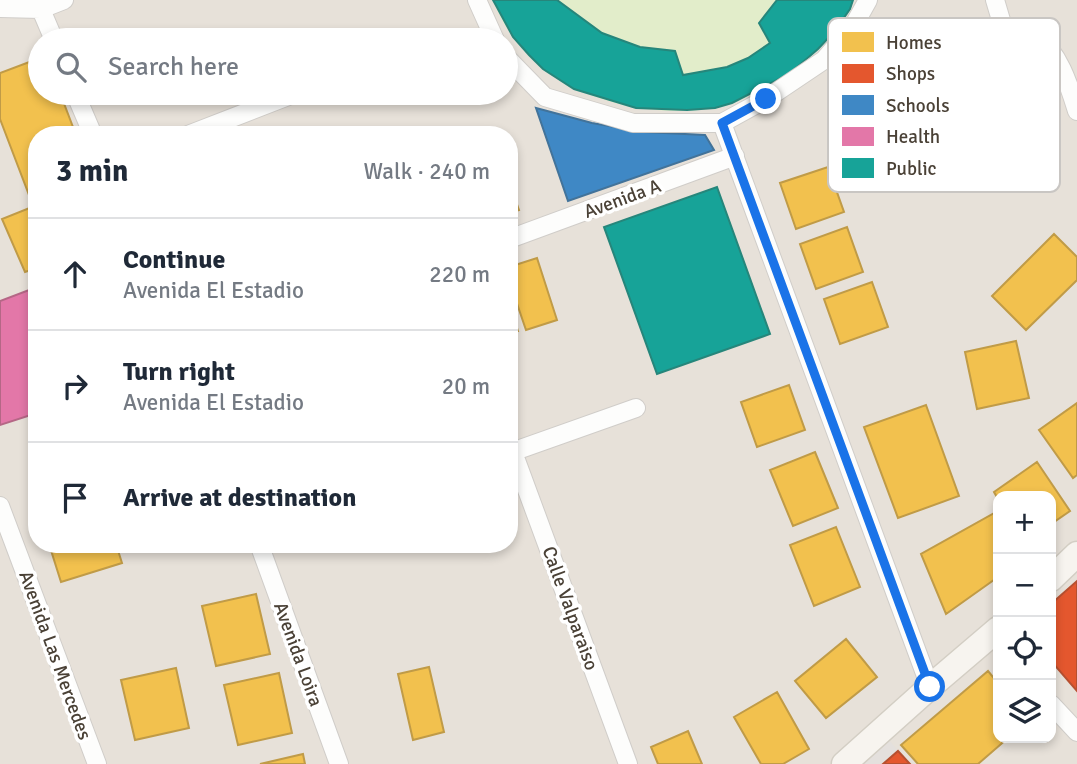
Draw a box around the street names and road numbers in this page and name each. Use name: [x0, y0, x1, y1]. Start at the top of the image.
street label: Avenida A: [581, 174, 664, 224]
street label: Calle Valparaiso: [536, 543, 604, 674]
street label: Avenida Las Mercedes: [13, 568, 97, 743]
street label: Avenida Loira: [268, 599, 328, 710]

